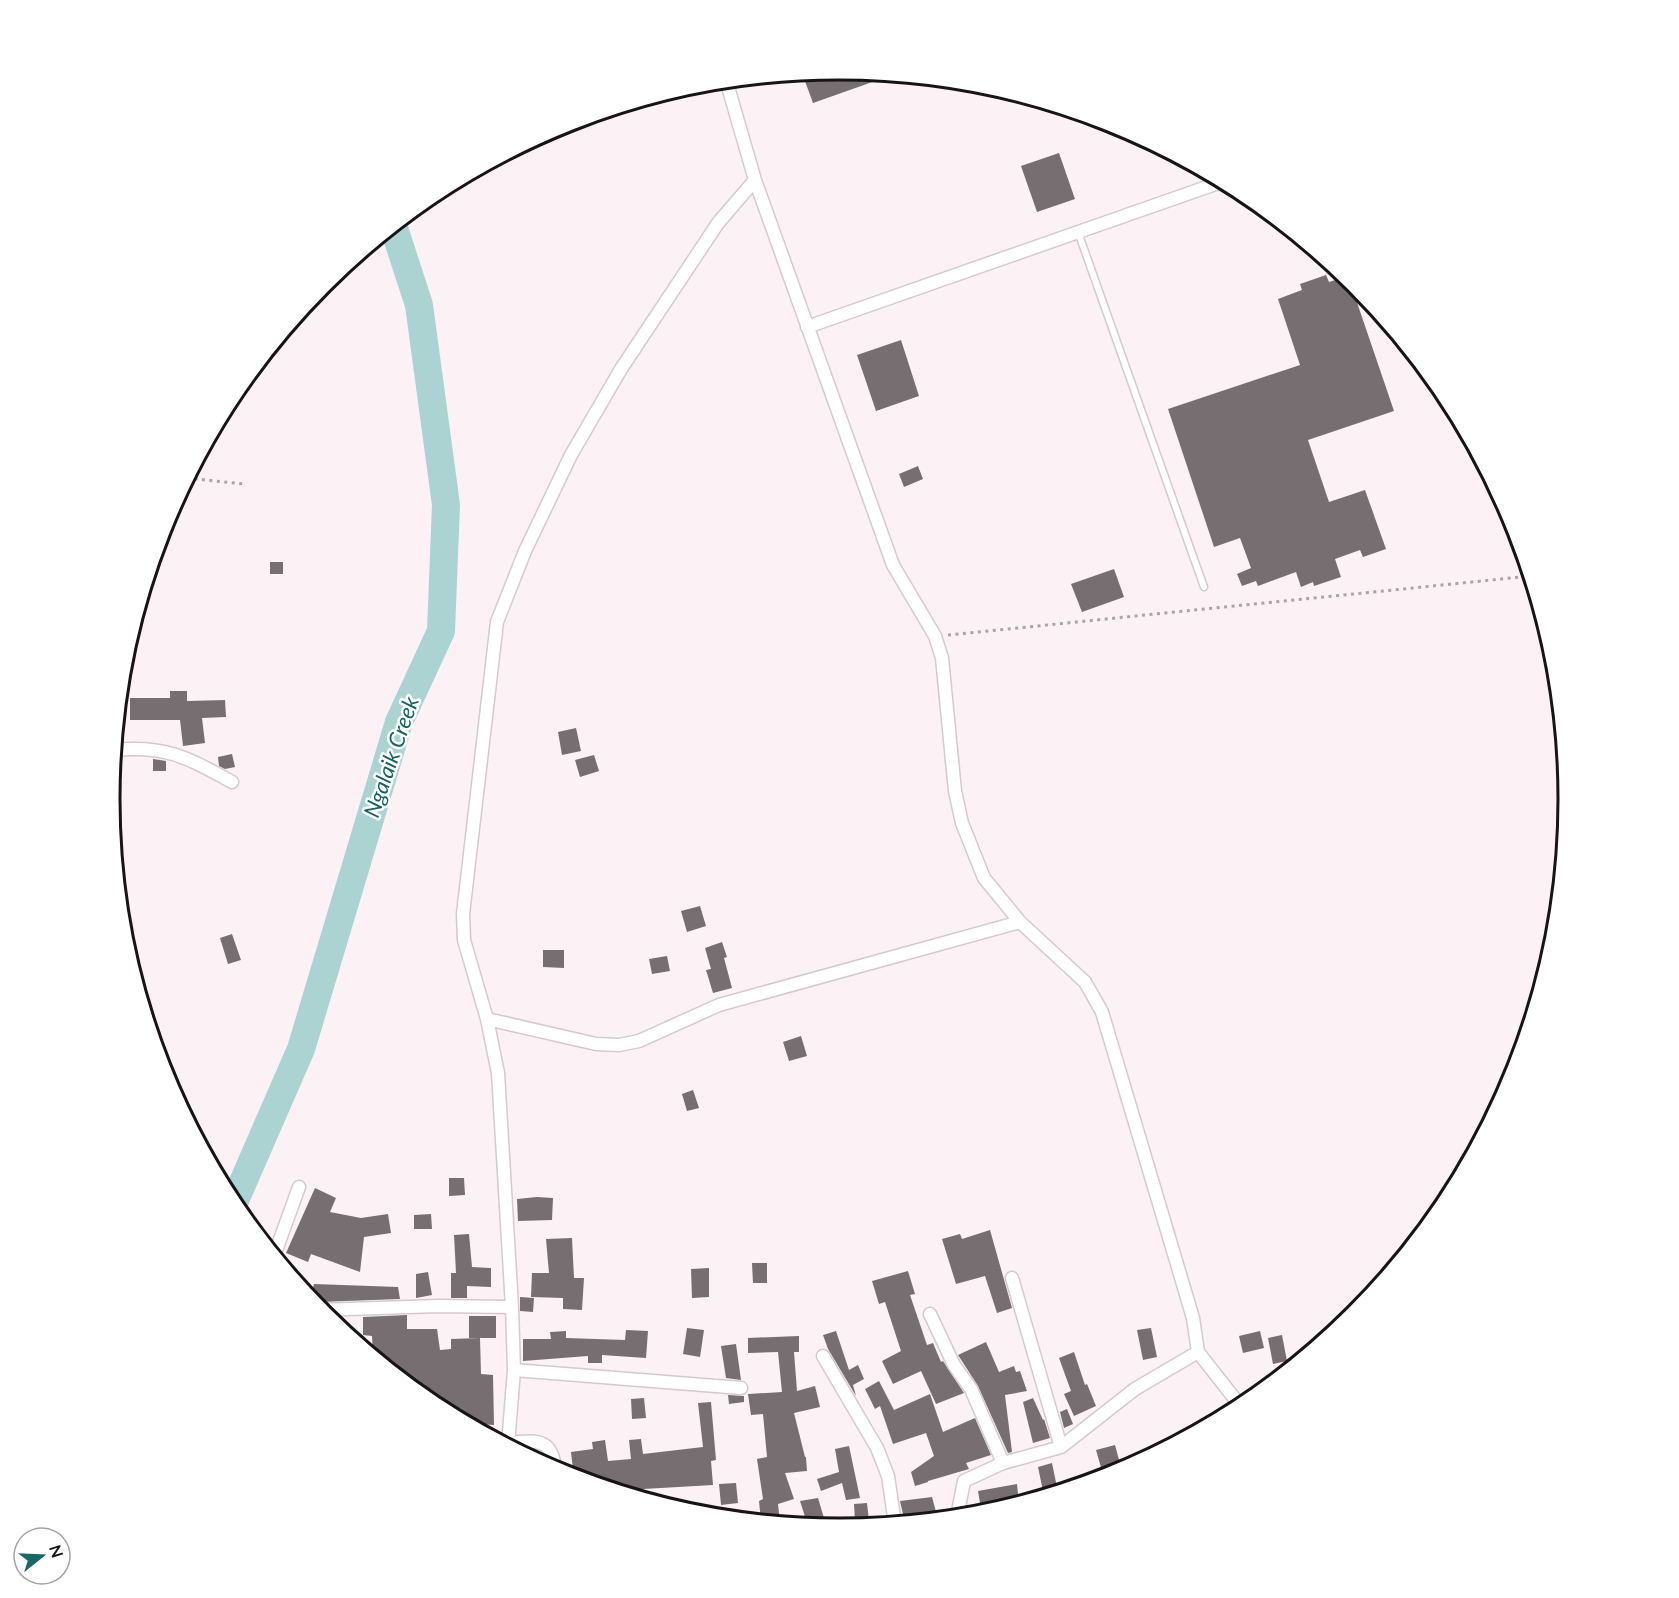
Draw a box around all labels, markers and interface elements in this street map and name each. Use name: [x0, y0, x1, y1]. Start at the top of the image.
water label: Ngalaik Creek: [357, 692, 424, 821]
north arrow: [12, 1526, 72, 1586]
text: N: [46, 1542, 68, 1560]

